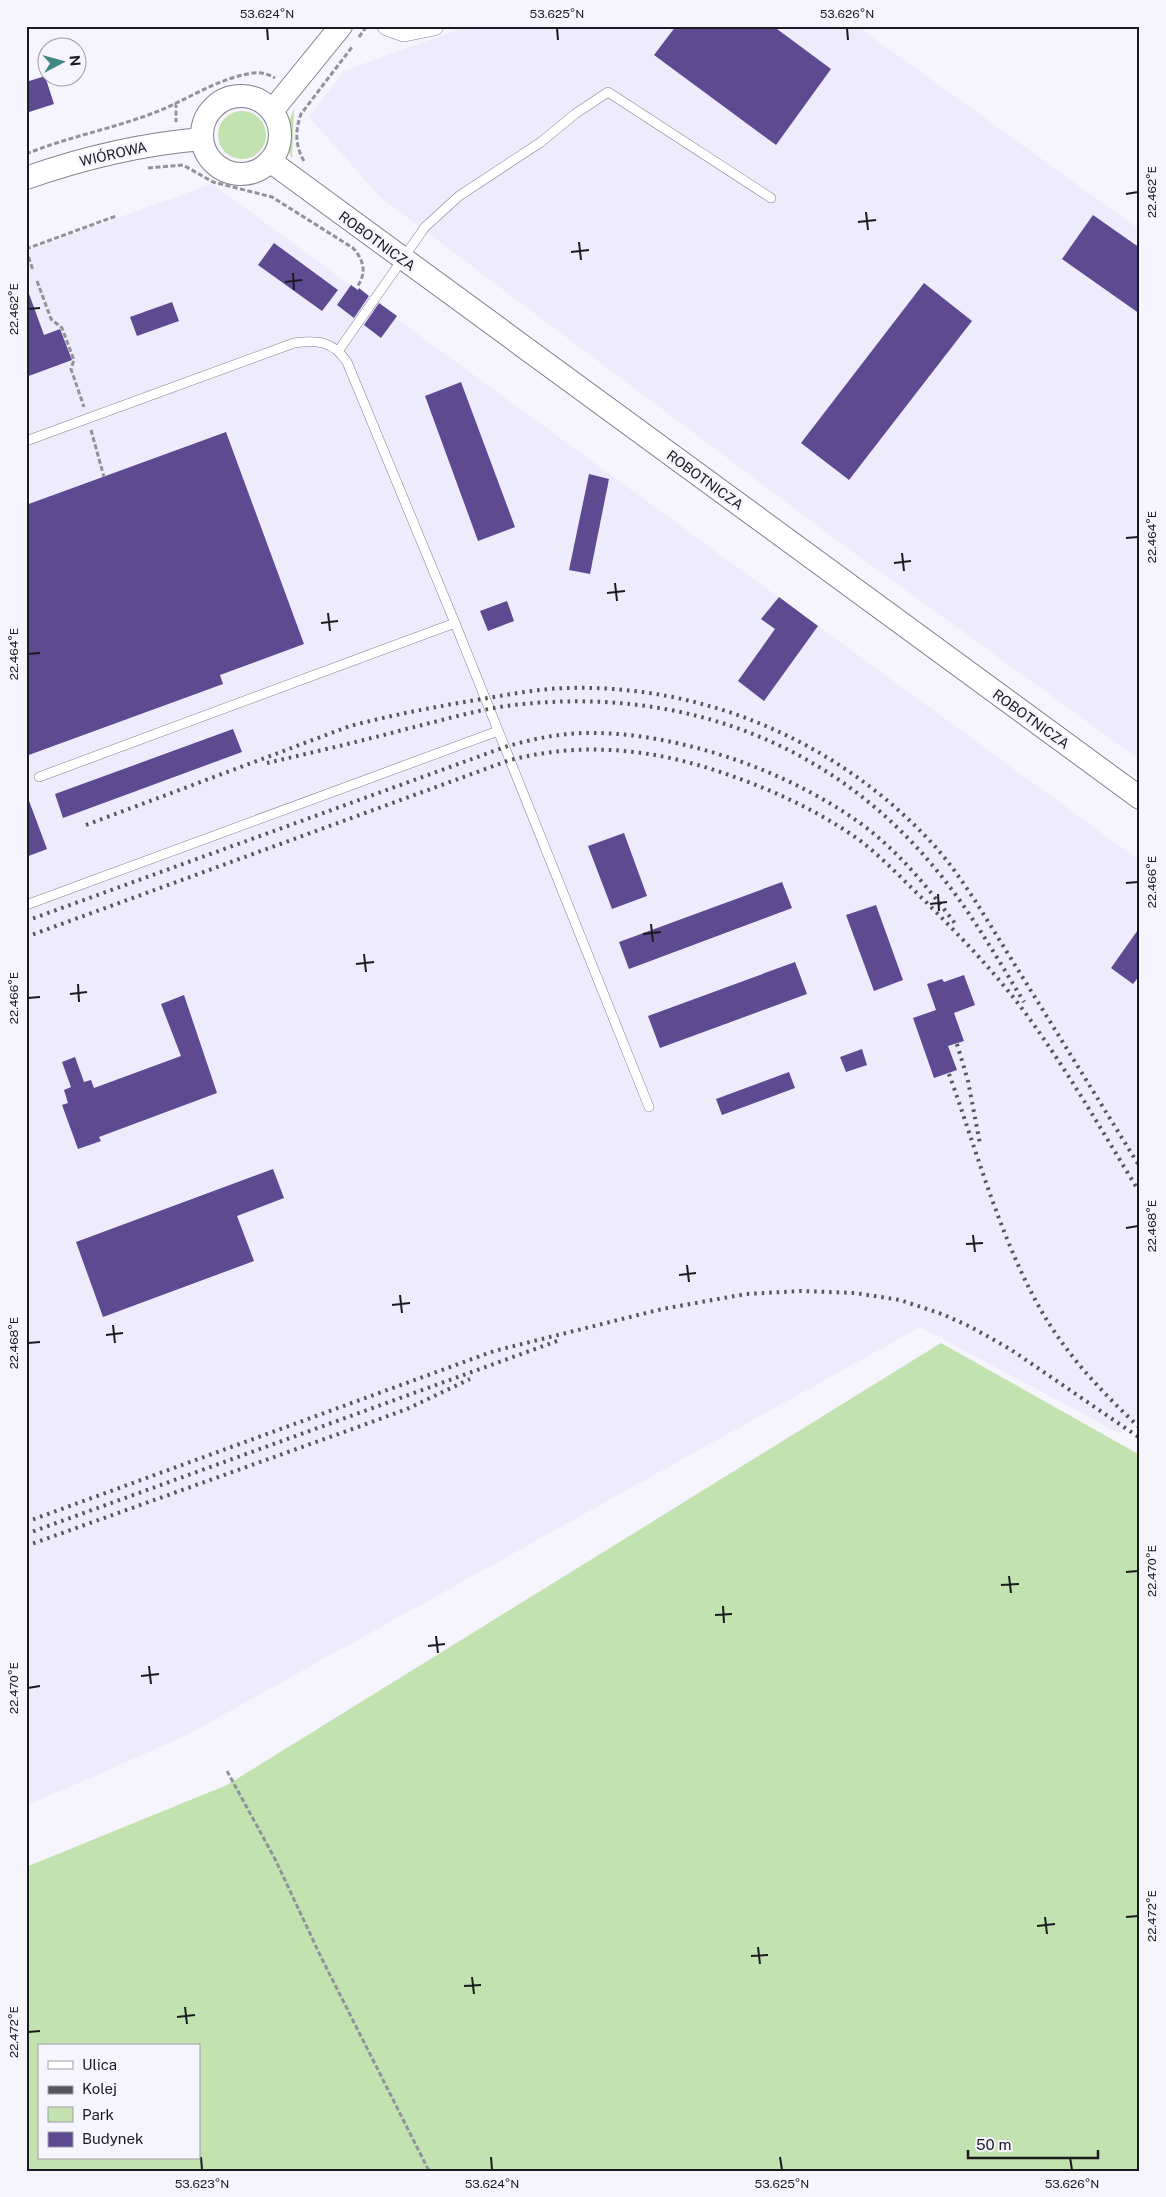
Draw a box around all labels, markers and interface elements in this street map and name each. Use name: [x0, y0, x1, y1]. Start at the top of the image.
text: 53.624°N: [240, 7, 294, 21]
text: 53.625°N: [530, 7, 584, 21]
text: 53.626°N: [820, 7, 874, 21]
north arrow: [38, 38, 88, 88]
text: N: [66, 54, 83, 67]
street label: WIÓROWA: [77, 137, 148, 170]
text: 22.462°E: [1145, 166, 1159, 218]
street label: ROBOTNICZA: [336, 208, 418, 274]
text: 22.462°E: [7, 283, 21, 335]
street label: ROBOTNICZA: [664, 447, 746, 513]
text: 22.464°E: [1145, 511, 1159, 563]
text: 22.464°E: [7, 628, 21, 680]
street label: ROBOTNICZA: [990, 686, 1072, 752]
text: 22.466°E: [1145, 856, 1159, 908]
text: 22.466°E: [7, 972, 21, 1024]
text: 22.468°E: [1145, 1200, 1159, 1252]
text: 22.468°E: [7, 1317, 21, 1369]
text: 22.470°E: [1145, 1545, 1159, 1597]
text: 22.470°E: [7, 1662, 21, 1714]
text: 22.472°E: [1145, 1890, 1159, 1942]
text: 22.472°E: [7, 2006, 21, 2058]
legend: [38, 2044, 200, 2160]
text: Ulica: [82, 2056, 117, 2073]
text: Kolej: [82, 2080, 117, 2097]
text: Park: [82, 2106, 114, 2123]
scale bar: [968, 2127, 1098, 2159]
text: Budynek: [82, 2130, 143, 2147]
text: 50 m: [976, 2136, 1011, 2153]
text: 53.623°N: [175, 2177, 229, 2191]
text: 53.624°N: [465, 2177, 519, 2191]
text: 53.625°N: [755, 2177, 809, 2191]
text: 53.626°N: [1045, 2177, 1099, 2191]

